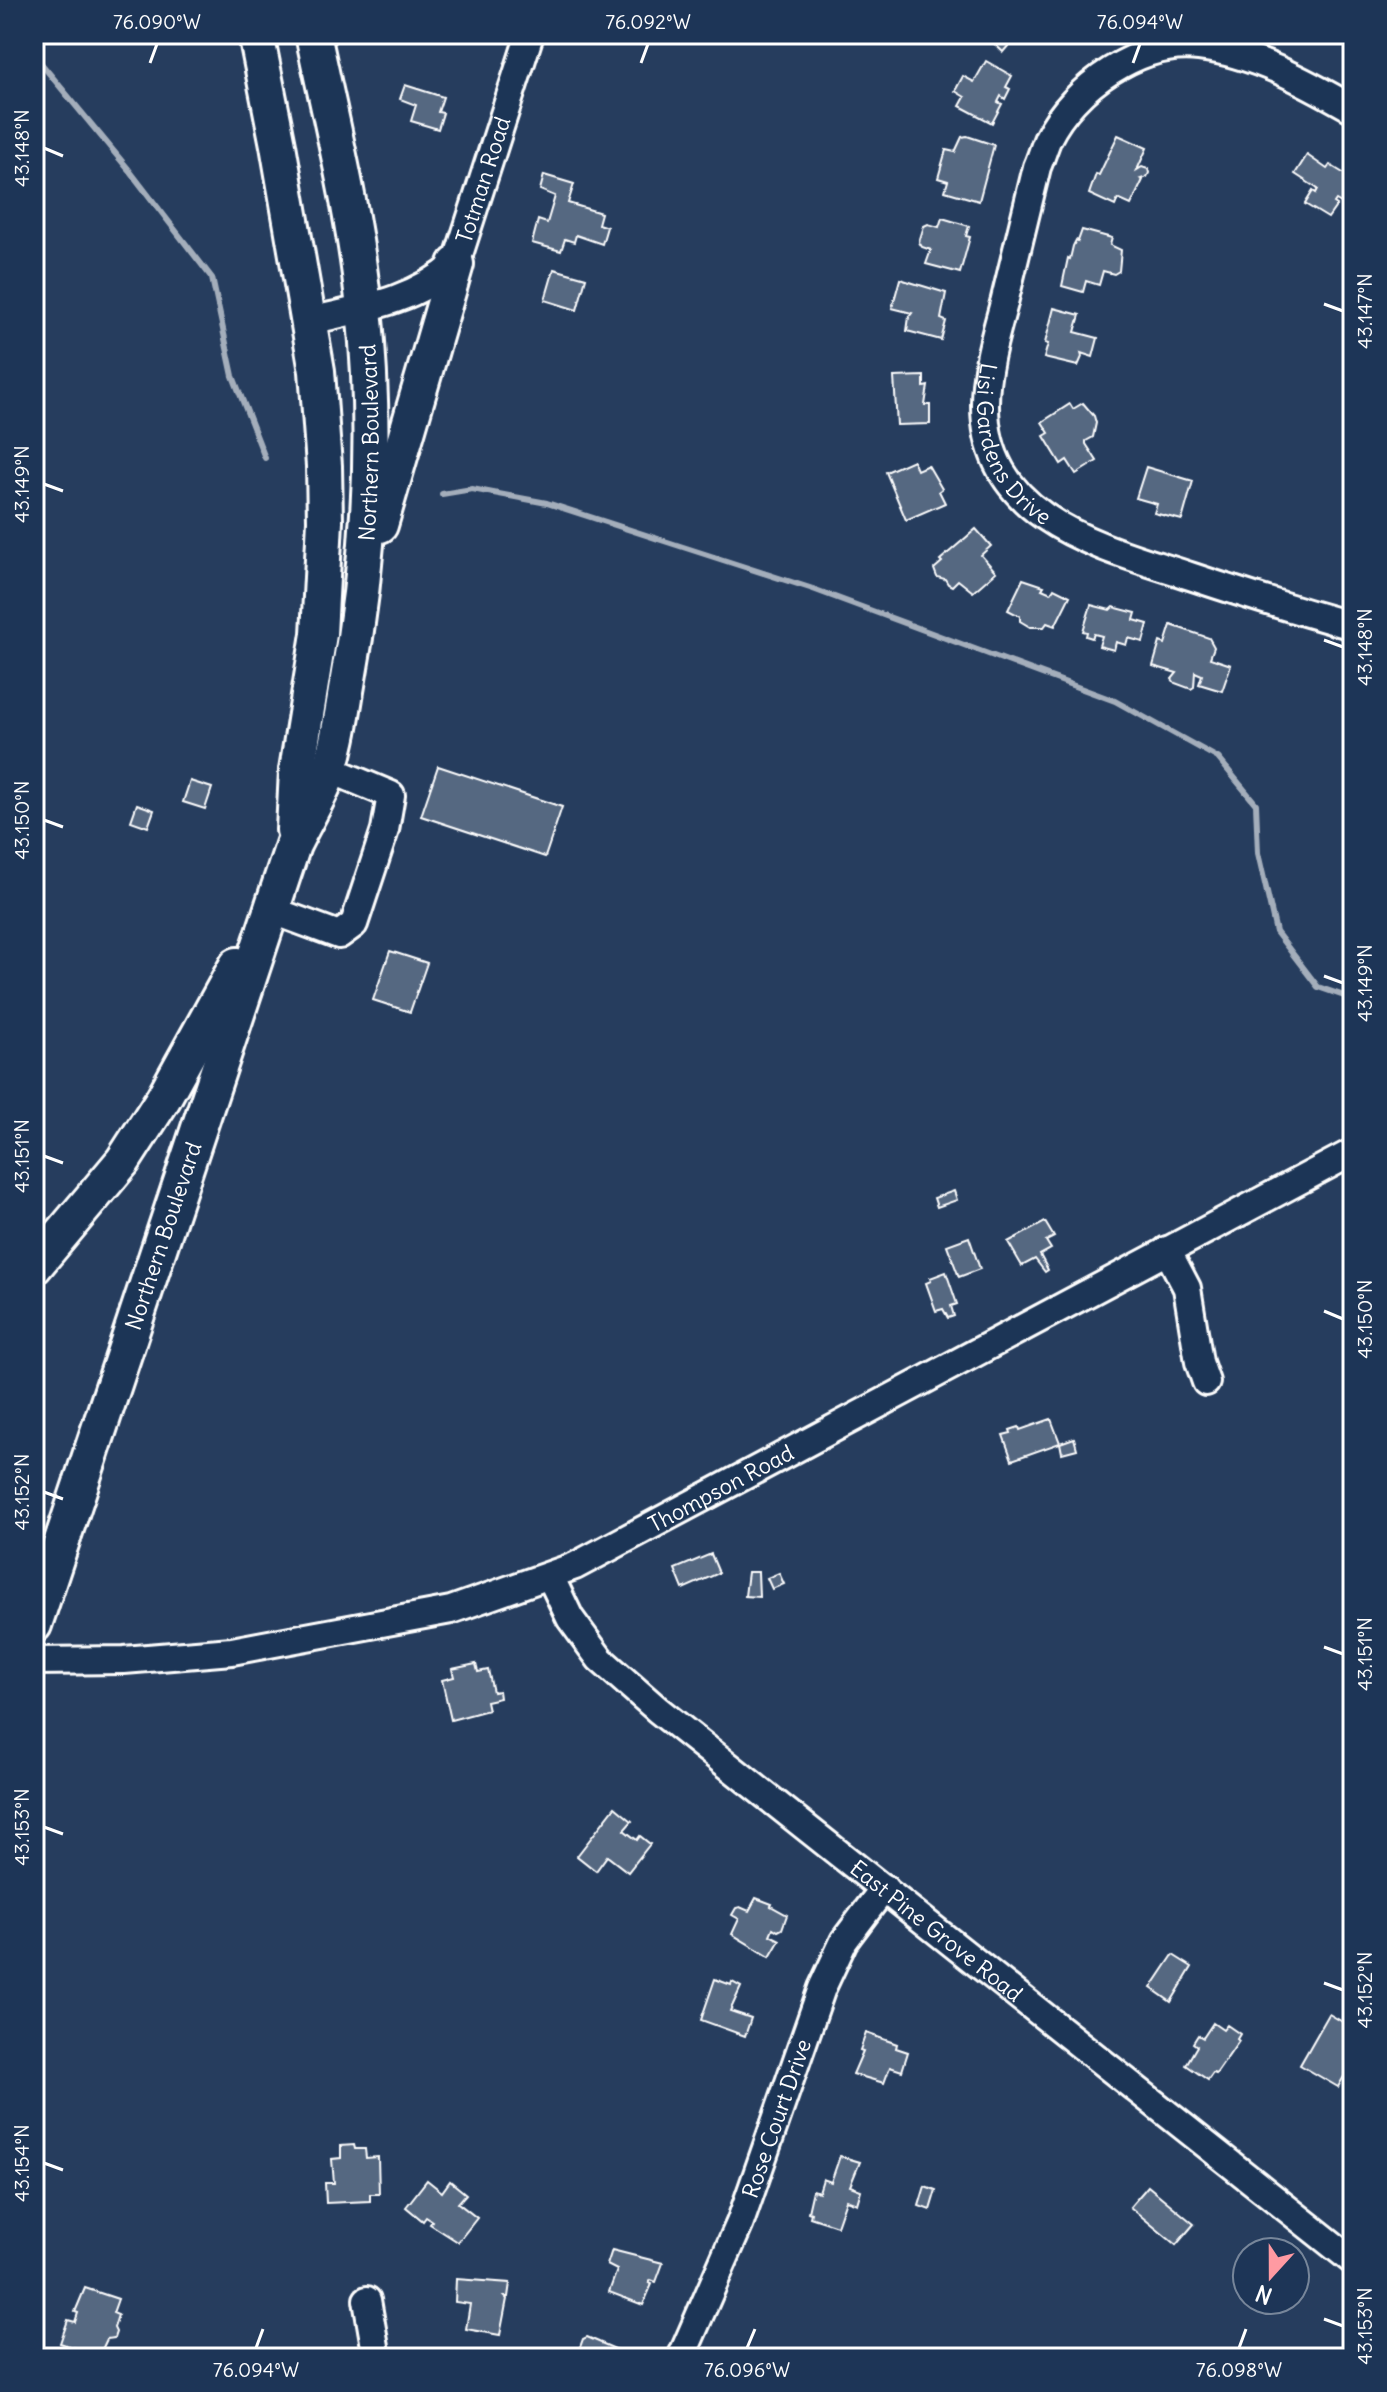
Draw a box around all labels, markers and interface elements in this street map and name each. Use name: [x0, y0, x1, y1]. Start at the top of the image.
text: 76.090°W: [113, 9, 201, 34]
text: 76.092°W: [605, 9, 691, 34]
text: 76.094°W: [1097, 9, 1183, 34]
text: 43.148°N: [9, 109, 34, 187]
street label: Totman Road: [450, 113, 517, 247]
text: 43.147°N: [1352, 273, 1377, 349]
street label: Northern Boulevard: [352, 343, 384, 542]
street label: Lisi Gardens Drive: [971, 361, 1057, 531]
text: 43.149°N: [9, 445, 34, 523]
text: 43.148°N: [1352, 608, 1377, 686]
text: 43.150°N: [9, 780, 34, 860]
text: 43.149°N: [1352, 944, 1377, 1022]
text: 43.151°N: [9, 1119, 34, 1193]
street label: Northern Boulevard: [119, 1138, 207, 1334]
text: 43.150°N: [1352, 1279, 1377, 1359]
street label: Thompson Road: [643, 1438, 798, 1538]
text: 43.152°N: [9, 1453, 34, 1531]
text: 43.151°N: [1352, 1617, 1377, 1691]
text: 43.153°N: [9, 1788, 34, 1866]
street label: East Pine Grove Road: [845, 1854, 1028, 2008]
text: 43.152°N: [1352, 1951, 1377, 2029]
street label: Rose Court Drive: [736, 2035, 817, 2202]
text: 43.154°N: [9, 2124, 34, 2202]
north arrow: [1231, 2236, 1311, 2316]
text: N: [1252, 2279, 1276, 2310]
text: 43.153°N: [1352, 2287, 1377, 2365]
text: 76.094°W: [213, 2357, 299, 2382]
text: 76.096°W: [704, 2357, 790, 2382]
text: 76.098°W: [1196, 2357, 1282, 2382]

